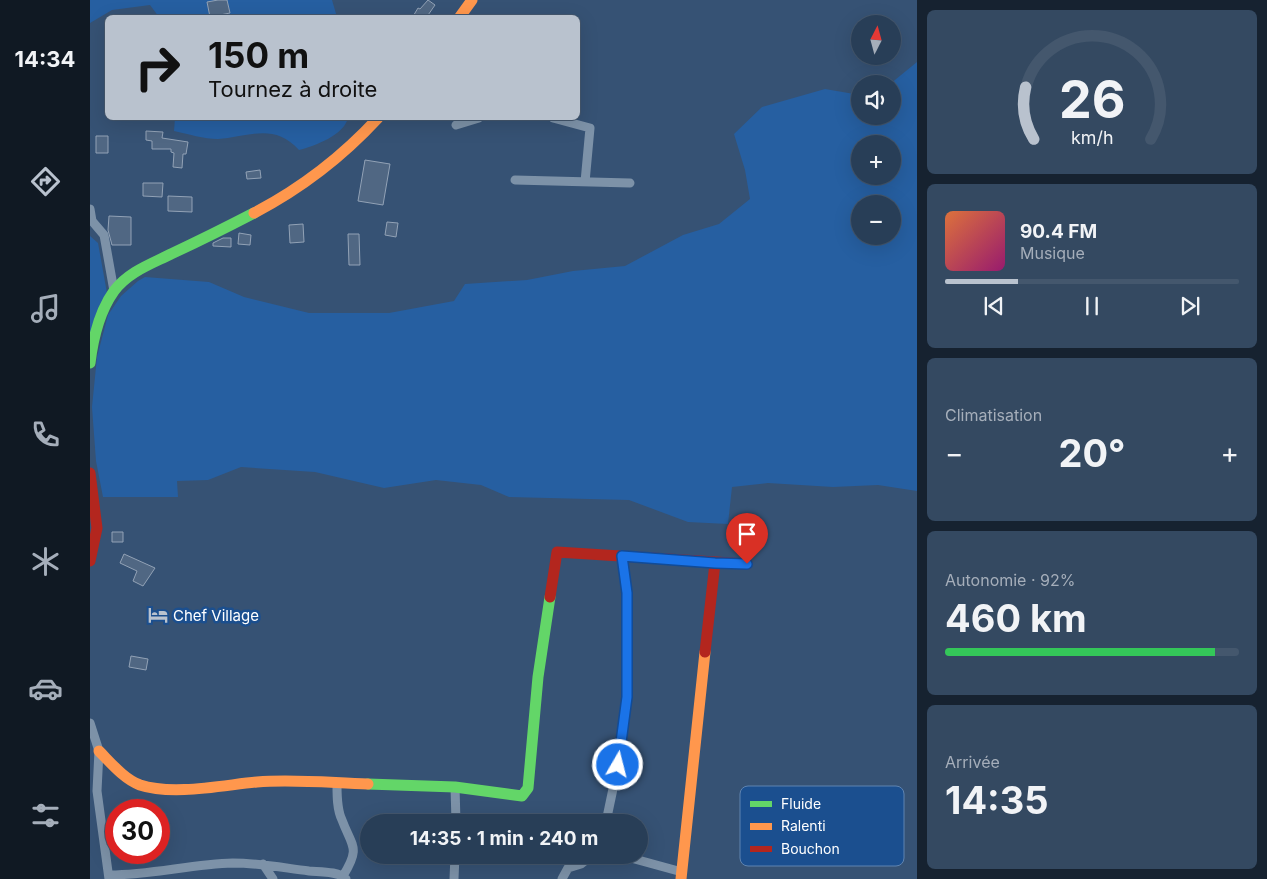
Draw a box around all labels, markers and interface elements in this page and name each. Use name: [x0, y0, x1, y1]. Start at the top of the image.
north arrow: [851, 15, 901, 65]
map controls: [851, 15, 901, 245]
text: 150 m: [208, 34, 309, 76]
icon: right: [125, 35, 190, 100]
text: 14:34: [15, 46, 75, 72]
text: 26: [1059, 68, 1125, 131]
button: sound: [851, 75, 901, 125]
text: Tournez à droite: [208, 76, 377, 102]
text: km/h: [1071, 127, 1113, 148]
button: +: [851, 135, 901, 185]
icon: directions: [28, 164, 63, 199]
button: −: [851, 195, 901, 245]
text: 90.4 FM: [1020, 220, 1097, 243]
text: Musique: [1020, 243, 1085, 263]
icon: music: [28, 291, 63, 326]
icon: previous: [980, 292, 1008, 320]
icon: pause: [1078, 292, 1106, 320]
icon: next: [1176, 292, 1204, 320]
text: Climatisation: [945, 405, 1042, 425]
icon: phone: [28, 417, 63, 452]
text: 20°: [1058, 430, 1126, 476]
text: −: [945, 436, 964, 470]
text: +: [1220, 436, 1239, 470]
pin: [726, 513, 768, 564]
icon: arrive: [733, 520, 761, 548]
icon: climate: [28, 544, 63, 579]
text: Autonomie · 92%: [945, 570, 1075, 590]
text: 460 km: [945, 595, 1087, 641]
hotel icon: Chef Village: [147, 604, 169, 626]
place label: Chef Village: [173, 606, 259, 625]
icon: car: [28, 671, 63, 706]
position arrow: [591, 738, 643, 790]
text: Arrivée: [945, 752, 1000, 772]
text: 14:35: [945, 777, 1049, 823]
legend: [740, 786, 904, 866]
text: Fluide: [781, 795, 821, 812]
icon: filters: [28, 798, 63, 833]
speed limit sign: 30: [105, 799, 170, 864]
text: Ralenti: [781, 817, 826, 834]
text: 14:35 · 1 min · 240 m: [410, 827, 598, 850]
text: Bouchon: [781, 840, 840, 857]

